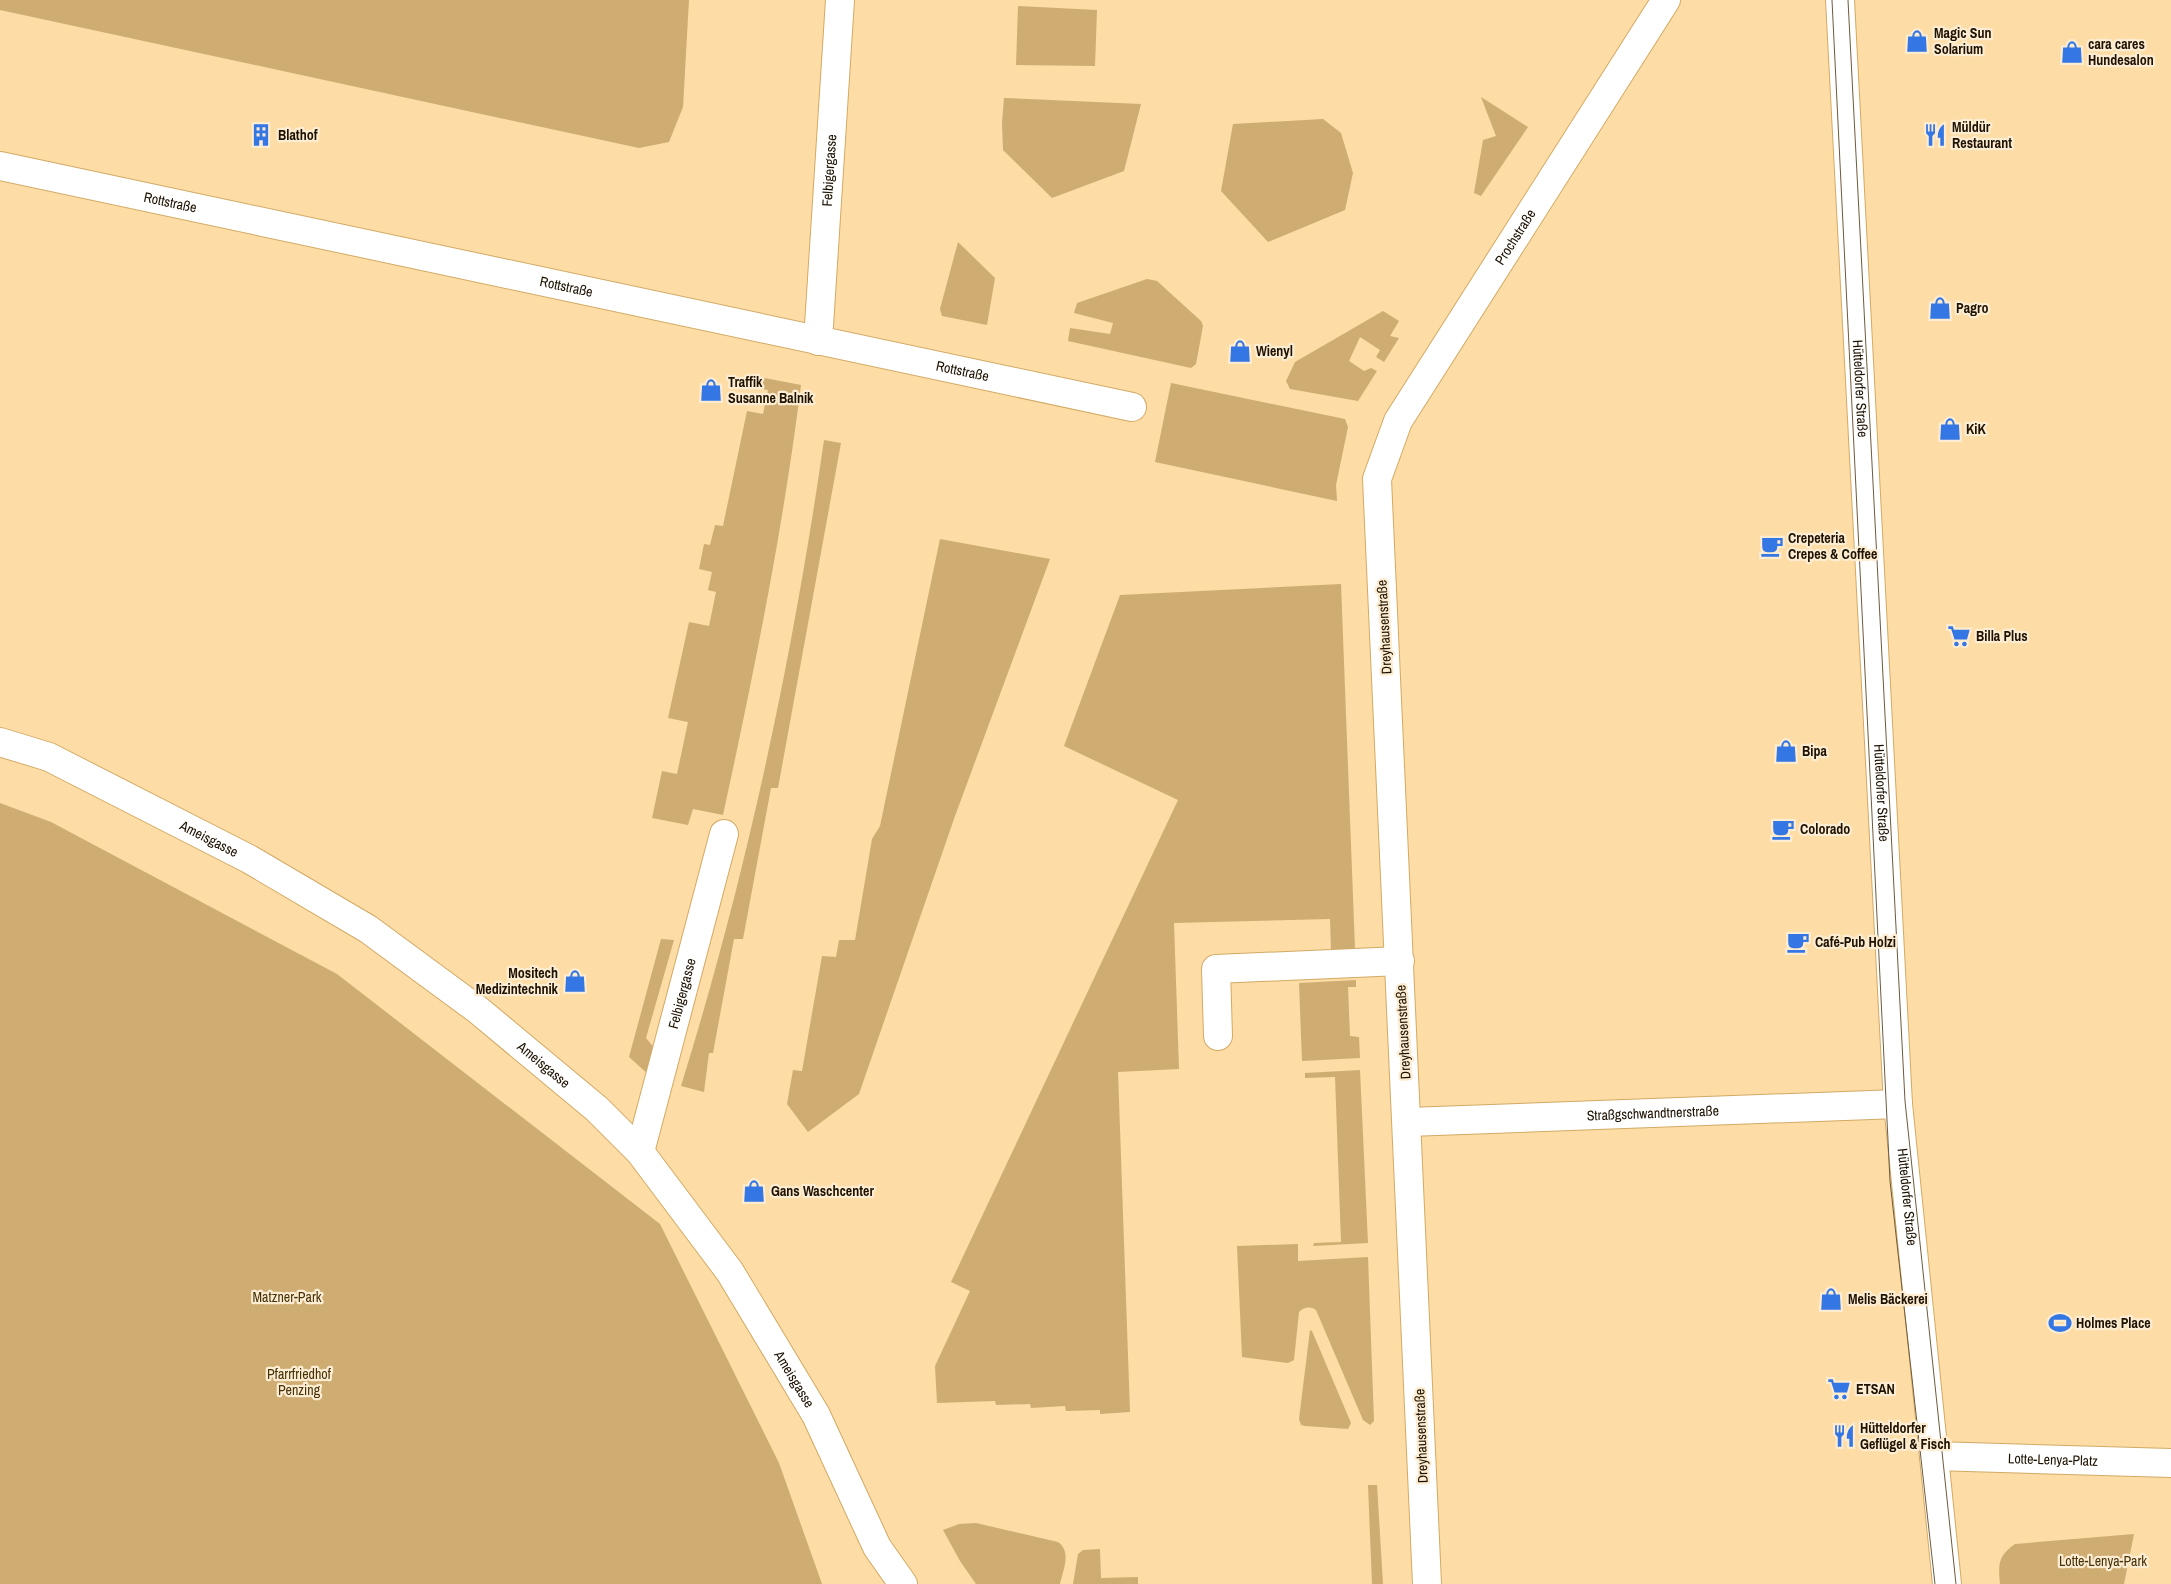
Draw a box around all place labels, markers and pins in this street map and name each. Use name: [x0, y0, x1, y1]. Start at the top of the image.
place label: Magic Sun Solarium: [1934, 24, 1991, 58]
shop icon: Magic Sun Solarium: [1904, 28, 1930, 54]
place label: cara cares Hundesalon: [2088, 35, 2154, 69]
shop icon: cara cares Hundesalon: [2059, 39, 2085, 65]
place label: Müldür Restaurant: [1952, 118, 2012, 152]
building icon: Blathof: [248, 122, 274, 148]
restaurant icon: Müldür Restaurant: [1922, 122, 1948, 148]
place label: Blathof: [278, 126, 318, 144]
shop icon: Pagro: [1927, 295, 1953, 321]
place label: Pagro: [1956, 299, 1989, 317]
shop icon: Wienyl: [1227, 338, 1253, 364]
place label: Wienyl: [1256, 342, 1293, 360]
place label: Traffik Susanne Balnik: [728, 373, 814, 407]
shop icon: Traffik Susanne Balnik: [698, 377, 724, 403]
shop icon: KiK: [1937, 416, 1963, 442]
place label: KiK: [1966, 420, 1986, 438]
place label: Crepeteria Crepes & Coffee: [1788, 529, 1877, 563]
cafe icon: Crepeteria Crepes & Coffee: [1759, 533, 1785, 559]
supermarket icon: Billa Plus: [1946, 623, 1972, 649]
place label: Billa Plus: [1976, 627, 2028, 645]
shop icon: Bipa: [1773, 738, 1799, 764]
place label: Bipa: [1802, 742, 1827, 760]
cafe icon: Colorado: [1770, 816, 1796, 842]
place label: Colorado: [1800, 820, 1850, 838]
cafe icon: Café-Pub Holzi: [1785, 929, 1811, 955]
place label: Café-Pub Holzi: [1815, 933, 1896, 951]
place label: Mositech Medizintechnik: [476, 964, 559, 998]
shop icon: Mositech Medizintechnik: [562, 968, 588, 994]
shop icon: Gans Waschcenter: [741, 1178, 767, 1204]
place label: Gans Waschcenter: [771, 1182, 874, 1200]
shop icon: Melis Bäckerei: [1818, 1286, 1844, 1312]
place label: Melis Bäckerei: [1848, 1290, 1928, 1308]
sports icon: Holmes Place: [2047, 1310, 2073, 1336]
place label: Holmes Place: [2076, 1314, 2151, 1332]
supermarket icon: ETSAN: [1826, 1376, 1852, 1402]
place label: ETSAN: [1856, 1380, 1895, 1398]
place label: Hütteldorfer Geflügel & Fisch: [1860, 1419, 1951, 1453]
restaurant icon: Hütteldorfer Geflügel & Fisch: [1831, 1423, 1857, 1449]

